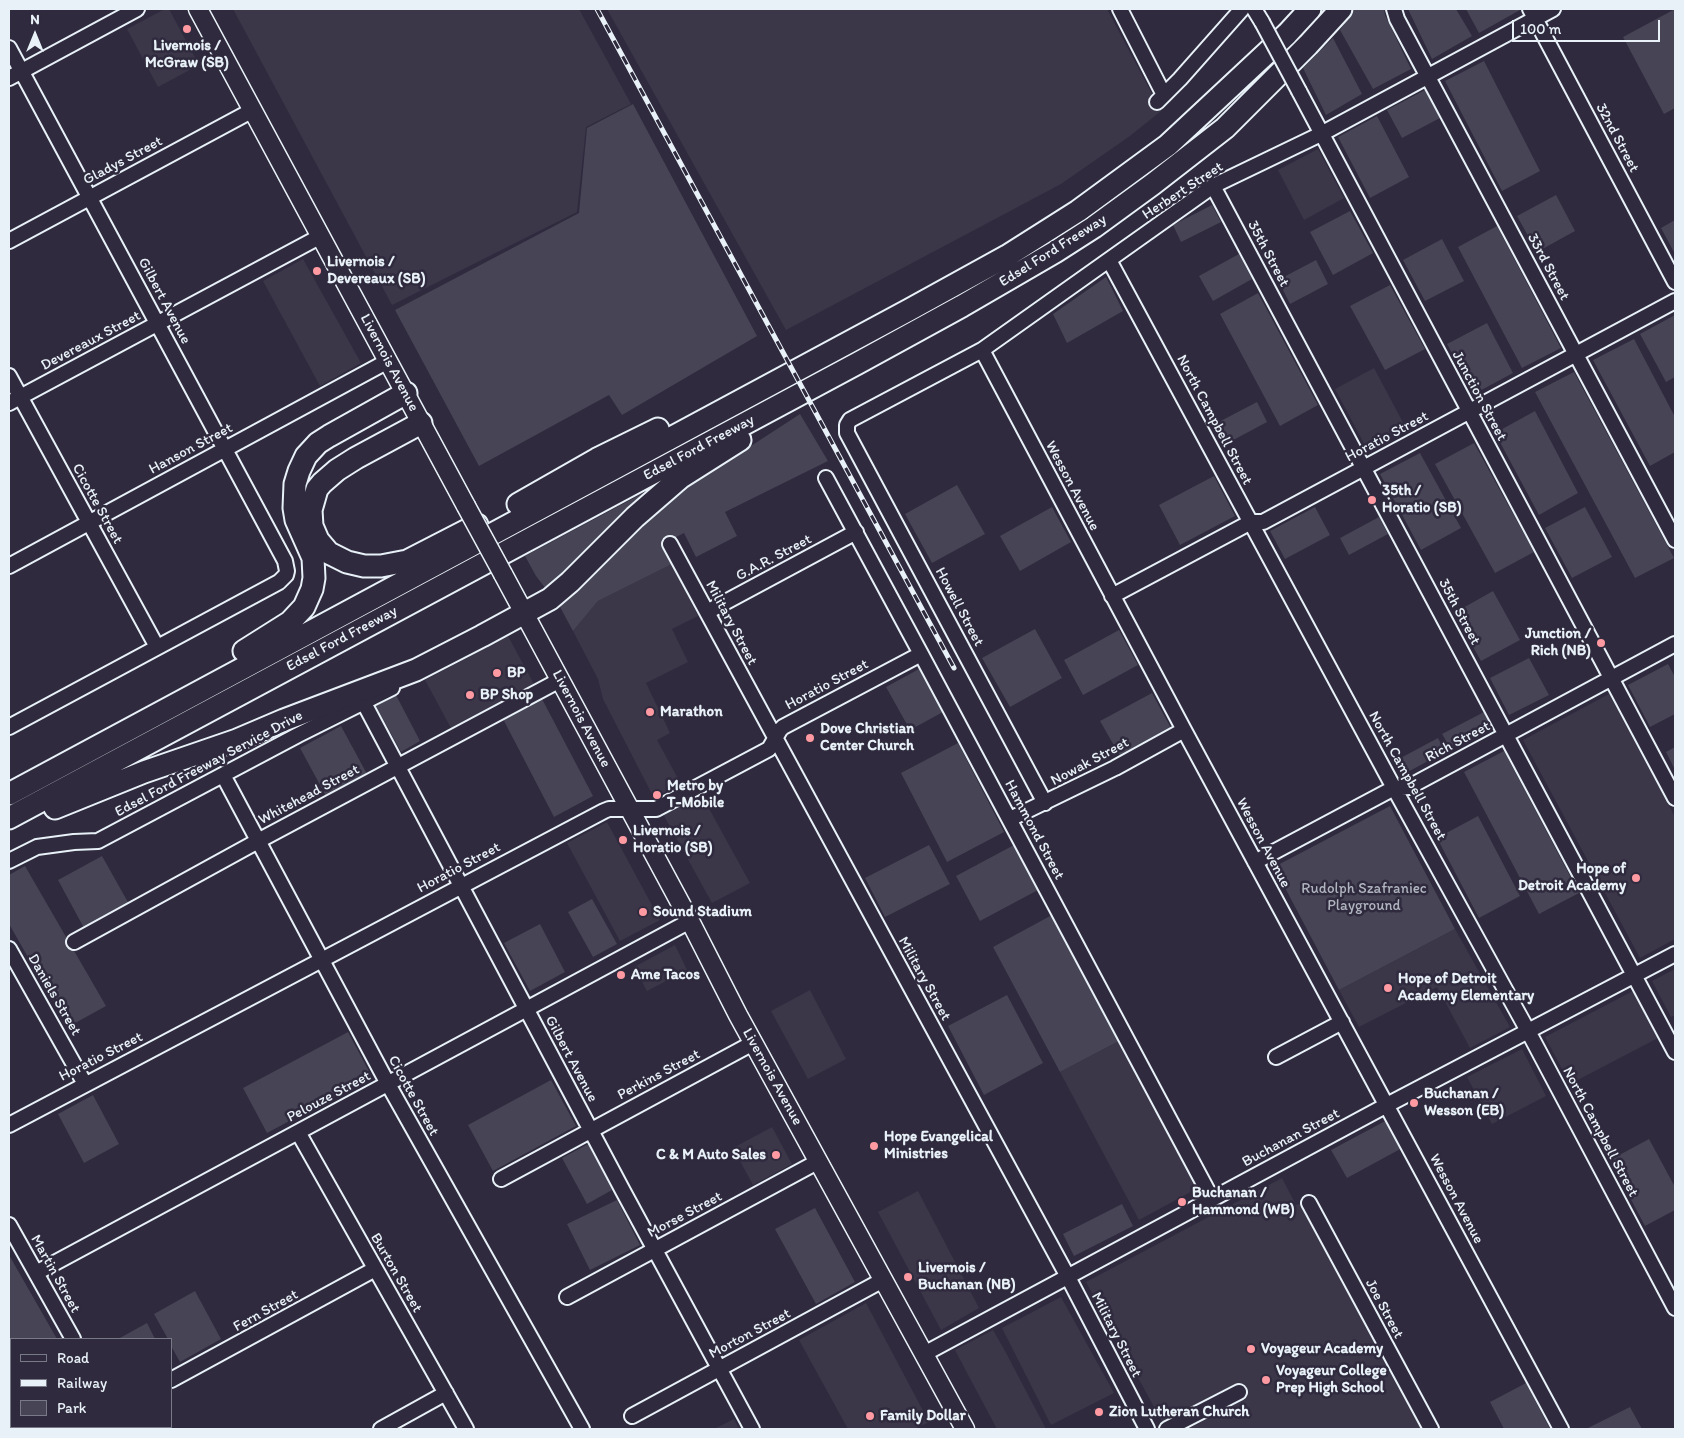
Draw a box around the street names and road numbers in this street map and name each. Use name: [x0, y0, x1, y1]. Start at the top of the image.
street label: 32nd Street: [1591, 100, 1643, 176]
street label: Gladys Street: [80, 133, 166, 189]
street label: Herbert Street: [1139, 158, 1227, 224]
street label: Edsel Ford Freeway: [996, 211, 1110, 291]
street label: 35th Street: [1243, 218, 1293, 290]
street label: 33rd Street: [1523, 230, 1573, 304]
street label: Gilbert Avenue: [134, 255, 194, 347]
street label: Devereaux Street: [38, 307, 144, 375]
street label: Livernois Avenue: [356, 311, 422, 415]
street label: Junction Street: [1448, 348, 1510, 444]
street label: North Campbell Street: [1172, 352, 1256, 488]
street label: Horatio Street: [1342, 408, 1432, 466]
street label: Edsel Ford Freeway: [640, 411, 758, 485]
street label: Hanson Street: [146, 419, 236, 479]
street label: Wesson Avenue: [1041, 438, 1103, 534]
street label: Cicotte Street: [68, 461, 126, 547]
street label: G.A.R. Street: [733, 530, 815, 586]
street label: Howell Street: [931, 564, 987, 650]
street label: 35th Street: [1434, 576, 1484, 648]
street label: Military Street: [701, 578, 761, 668]
street label: Edsel Ford Freeway: [283, 602, 401, 676]
street label: Horatio Street: [782, 656, 872, 714]
street label: Livernois Avenue: [548, 667, 614, 771]
street label: Edsel Ford Freeway Service Drive: [112, 707, 306, 821]
street label: North Campbell Street: [1364, 708, 1450, 844]
street label: Rich Street: [1423, 717, 1493, 767]
street label: Nowak Street: [1048, 734, 1132, 790]
street label: Whitehead Street: [255, 761, 363, 829]
street label: Hammond Street: [1000, 777, 1068, 883]
street label: Wesson Avenue: [1232, 795, 1294, 891]
street label: Horatio Street: [414, 839, 504, 897]
street label: Military Street: [894, 934, 954, 1024]
street label: Daniels Street: [23, 951, 85, 1039]
street label: Gilbert Avenue: [541, 1013, 601, 1105]
street label: Livernois Avenue: [738, 1025, 806, 1129]
street label: Horatio Street: [56, 1028, 146, 1086]
street label: Perkins Street: [615, 1046, 703, 1104]
street label: Cicotte Street: [384, 1053, 442, 1139]
street label: North Campbell Street: [1558, 1064, 1642, 1200]
street label: Pelouze Street: [284, 1067, 374, 1127]
street label: Buchanan Street: [1239, 1105, 1343, 1171]
street label: Wesson Avenue: [1425, 1151, 1487, 1247]
street label: Morse Street: [644, 1188, 726, 1242]
street label: Burton Street: [366, 1230, 426, 1316]
street label: Martin Street: [26, 1232, 84, 1316]
street label: Joe Street: [1361, 1276, 1407, 1342]
street label: Fern Street: [230, 1286, 302, 1336]
street label: Military Street: [1087, 1289, 1145, 1381]
street label: Morton Street: [706, 1305, 794, 1363]

